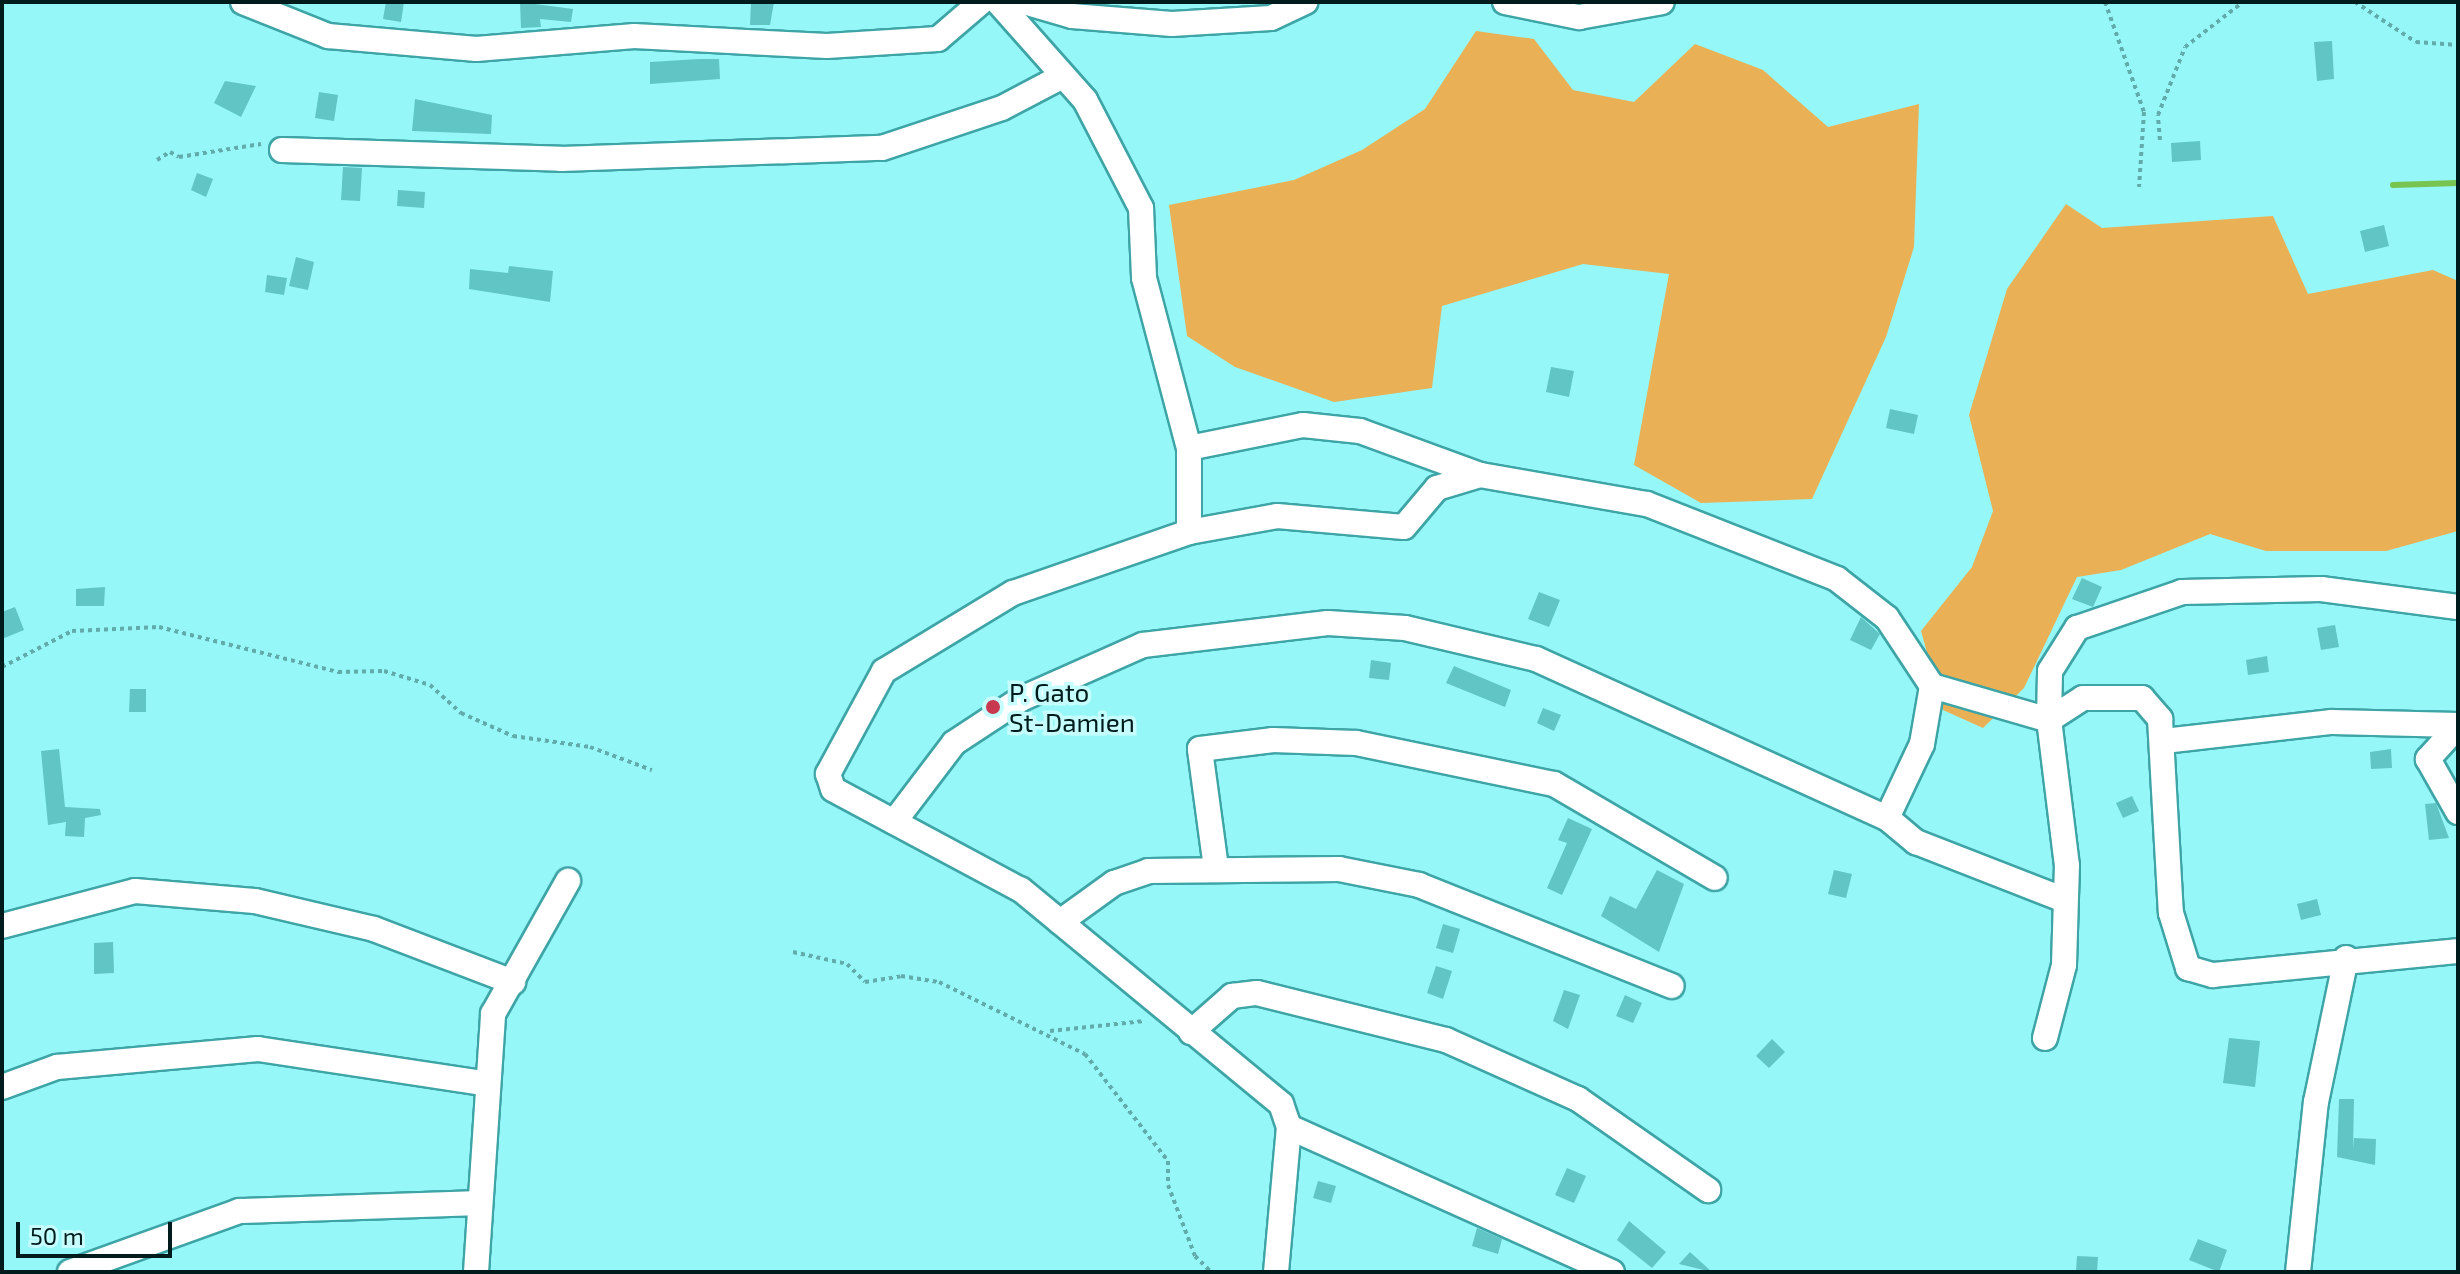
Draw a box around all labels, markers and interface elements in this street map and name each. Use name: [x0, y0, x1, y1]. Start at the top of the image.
place label: P. Gato St-Damien: [1009, 676, 1135, 738]
marker: P. Gato St-Damien: [984, 698, 1002, 716]
scale bar: [20, 1206, 176, 1256]
text: 50 m: [30, 1221, 84, 1250]

